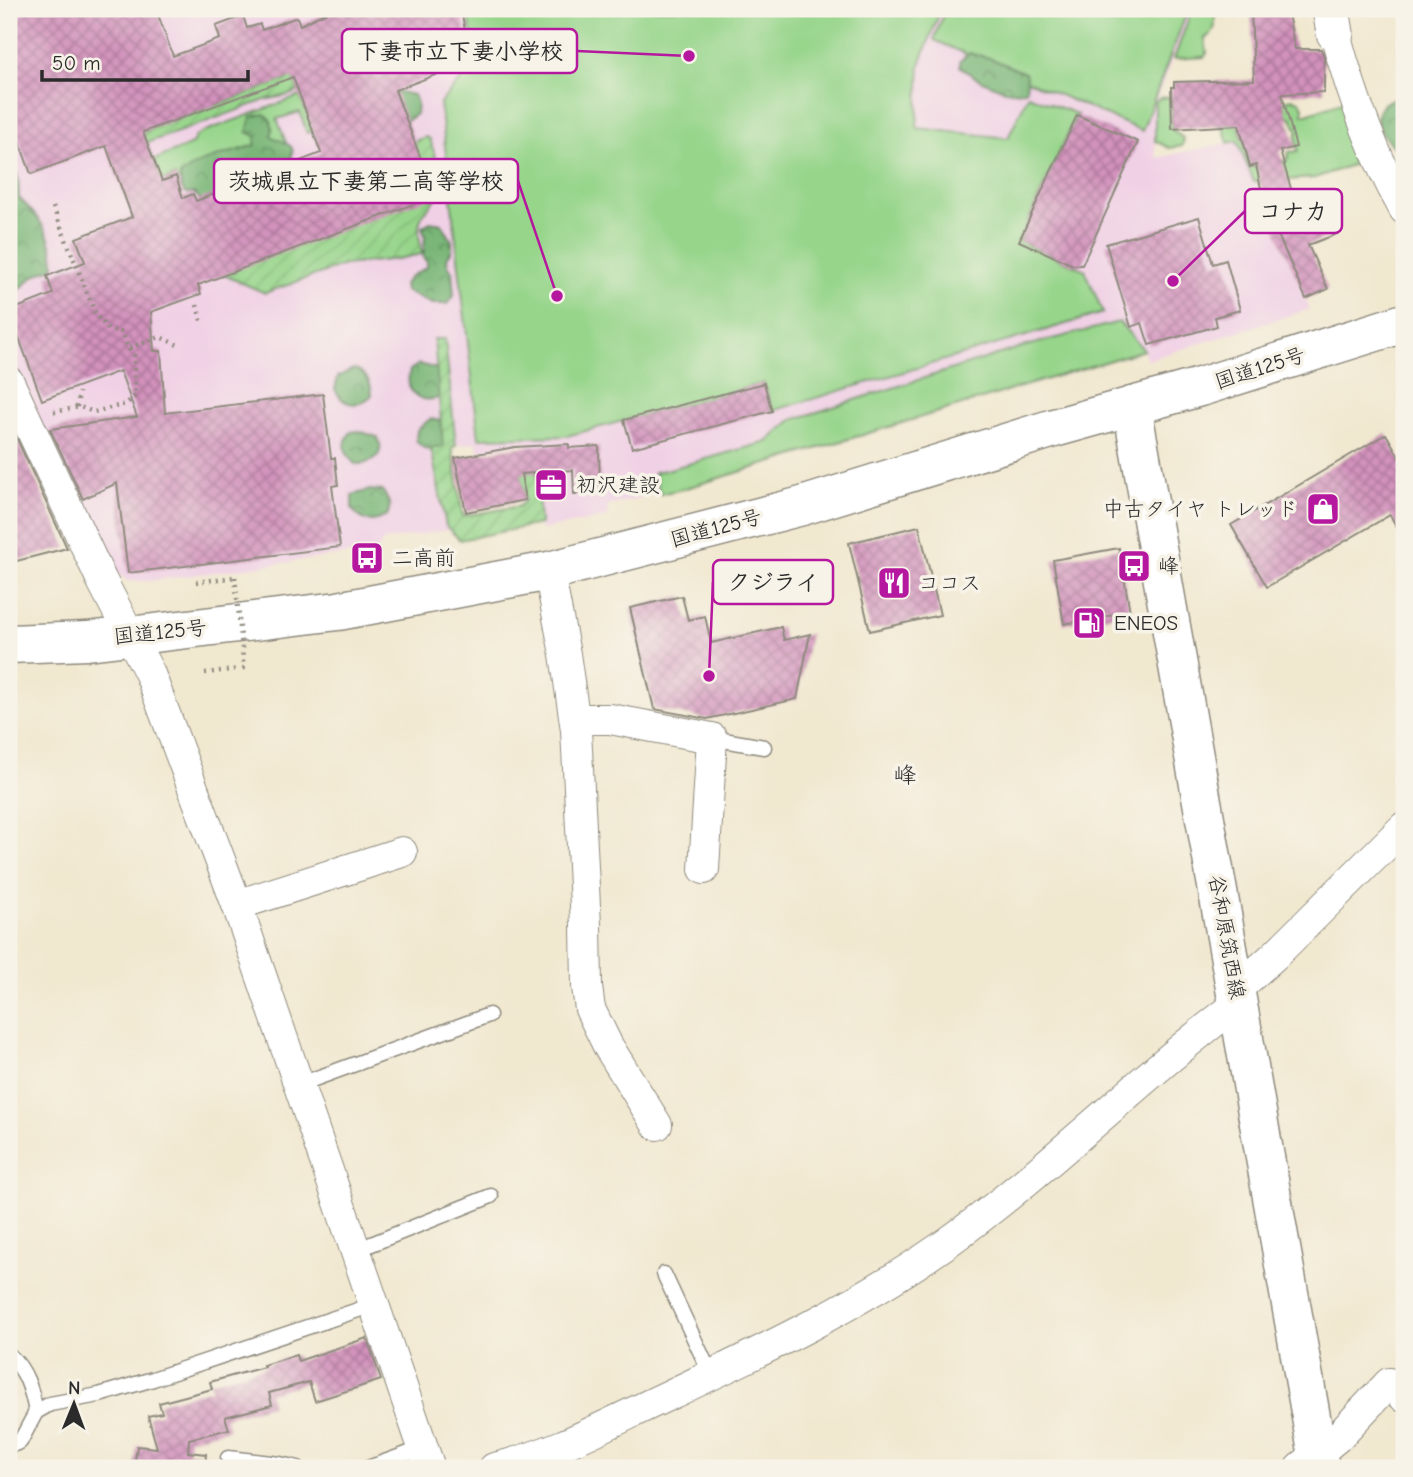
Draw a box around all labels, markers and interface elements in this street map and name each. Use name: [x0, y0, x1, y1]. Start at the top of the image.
callout: 下妻市立下妻小学校: [342, 29, 577, 73]
scale bar: [42, 38, 248, 82]
text: 下妻市立下妻小学校: [357, 38, 564, 65]
text: 50 m: [52, 51, 101, 75]
callout: 茨城県立下妻第二高等学校: [214, 159, 518, 203]
text: 茨城県立下妻第二高等学校: [228, 168, 504, 195]
callout: コナカ: [1245, 189, 1342, 233]
text: コナカ: [1259, 198, 1328, 225]
street label: 国道125号: [1212, 342, 1308, 394]
office icon: 初沢建設: [532, 466, 570, 504]
place label: 初沢建設: [576, 473, 660, 497]
shop icon: 中古タイヤ トレッド: [1304, 490, 1342, 528]
place label: 中古タイヤ トレッド: [1103, 497, 1298, 521]
street label: 国道125号: [668, 504, 764, 552]
bus stop icon: 二高前: [348, 539, 386, 577]
place label: 二高前: [392, 546, 455, 570]
bus stop icon: 峰: [1115, 547, 1153, 585]
place label: 峰: [1158, 554, 1179, 578]
callout: クジライ: [713, 560, 833, 604]
restaurant icon: ココス: [875, 564, 913, 602]
text: クジライ: [727, 569, 819, 596]
place label: ココス: [918, 571, 981, 595]
fuel station icon: ENEOS: [1070, 604, 1108, 642]
place label: ENEOS: [1114, 611, 1178, 635]
street label: 国道125号: [112, 615, 208, 649]
district label: 峰: [894, 762, 917, 789]
street label: 谷和原筑西線: [1204, 873, 1250, 1001]
north arrow: [38, 1368, 108, 1438]
text: N: [68, 1377, 81, 1399]

